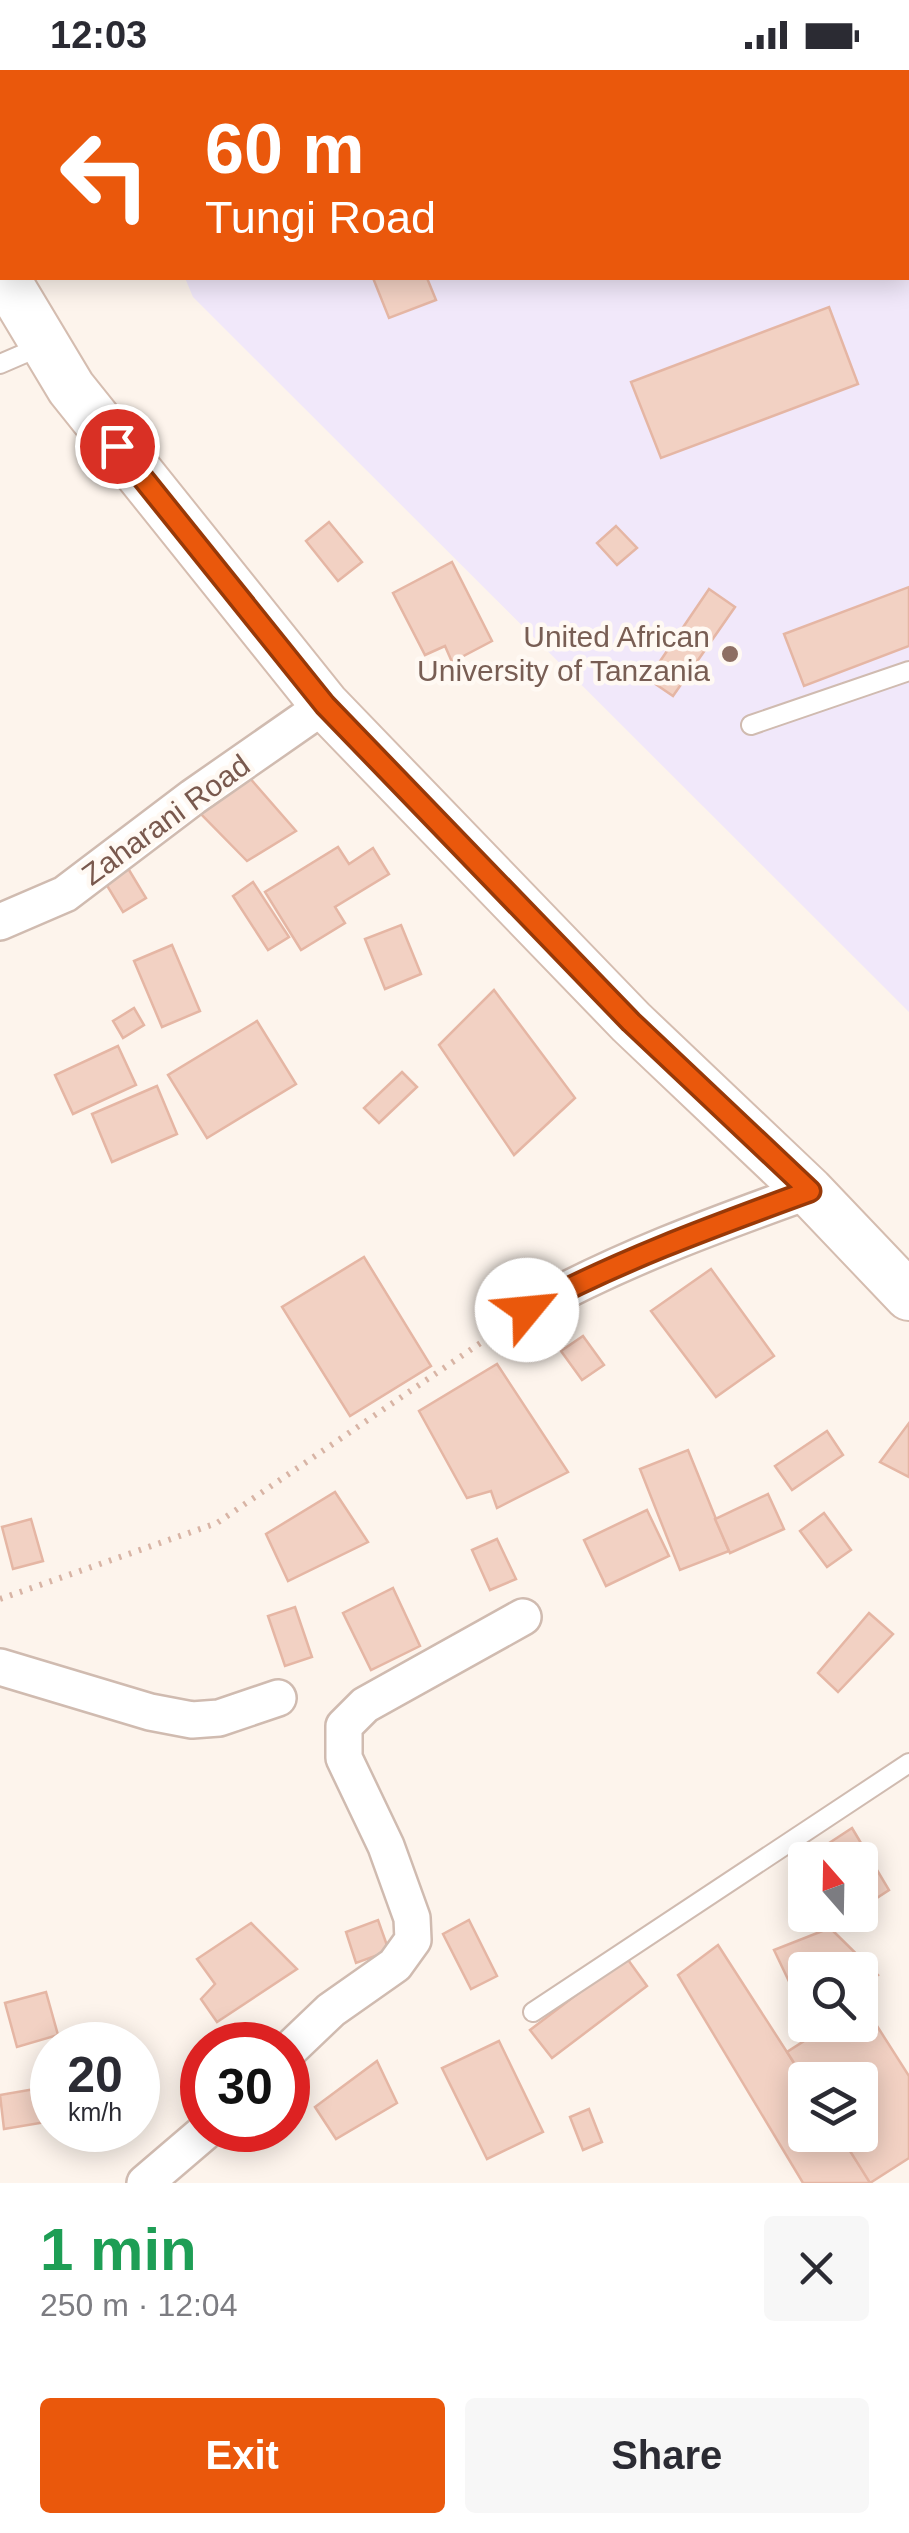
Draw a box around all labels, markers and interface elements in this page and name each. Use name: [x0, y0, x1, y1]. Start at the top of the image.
text: 12:03: [50, 14, 147, 56]
icon: left: [40, 110, 170, 240]
text: 60 m: [205, 110, 365, 188]
text: Tungi Road: [205, 192, 436, 243]
pin: [75, 404, 160, 489]
icon: arrive: [90, 419, 145, 474]
place label: United African University of Tanzania: [417, 620, 710, 687]
marker: United African University of Tanzania: [719, 643, 741, 665]
street label: Zaharani Road: [76, 748, 256, 891]
position arrow: [475, 1258, 579, 1362]
north arrow: [788, 1842, 878, 1932]
map controls: [788, 1842, 878, 2152]
button: search: [788, 1952, 878, 2042]
speed limit sign: 30: [180, 2022, 310, 2152]
text: 20: [67, 2047, 123, 2103]
button: layers: [788, 2062, 878, 2152]
text: km/h: [68, 2098, 122, 2126]
text: 1 min: [40, 2216, 197, 2283]
button: close: [764, 2216, 869, 2321]
text: 250 m · 12:04: [40, 2287, 237, 2323]
button: Exit: [40, 2398, 445, 2513]
button: Share: [465, 2398, 869, 2513]

